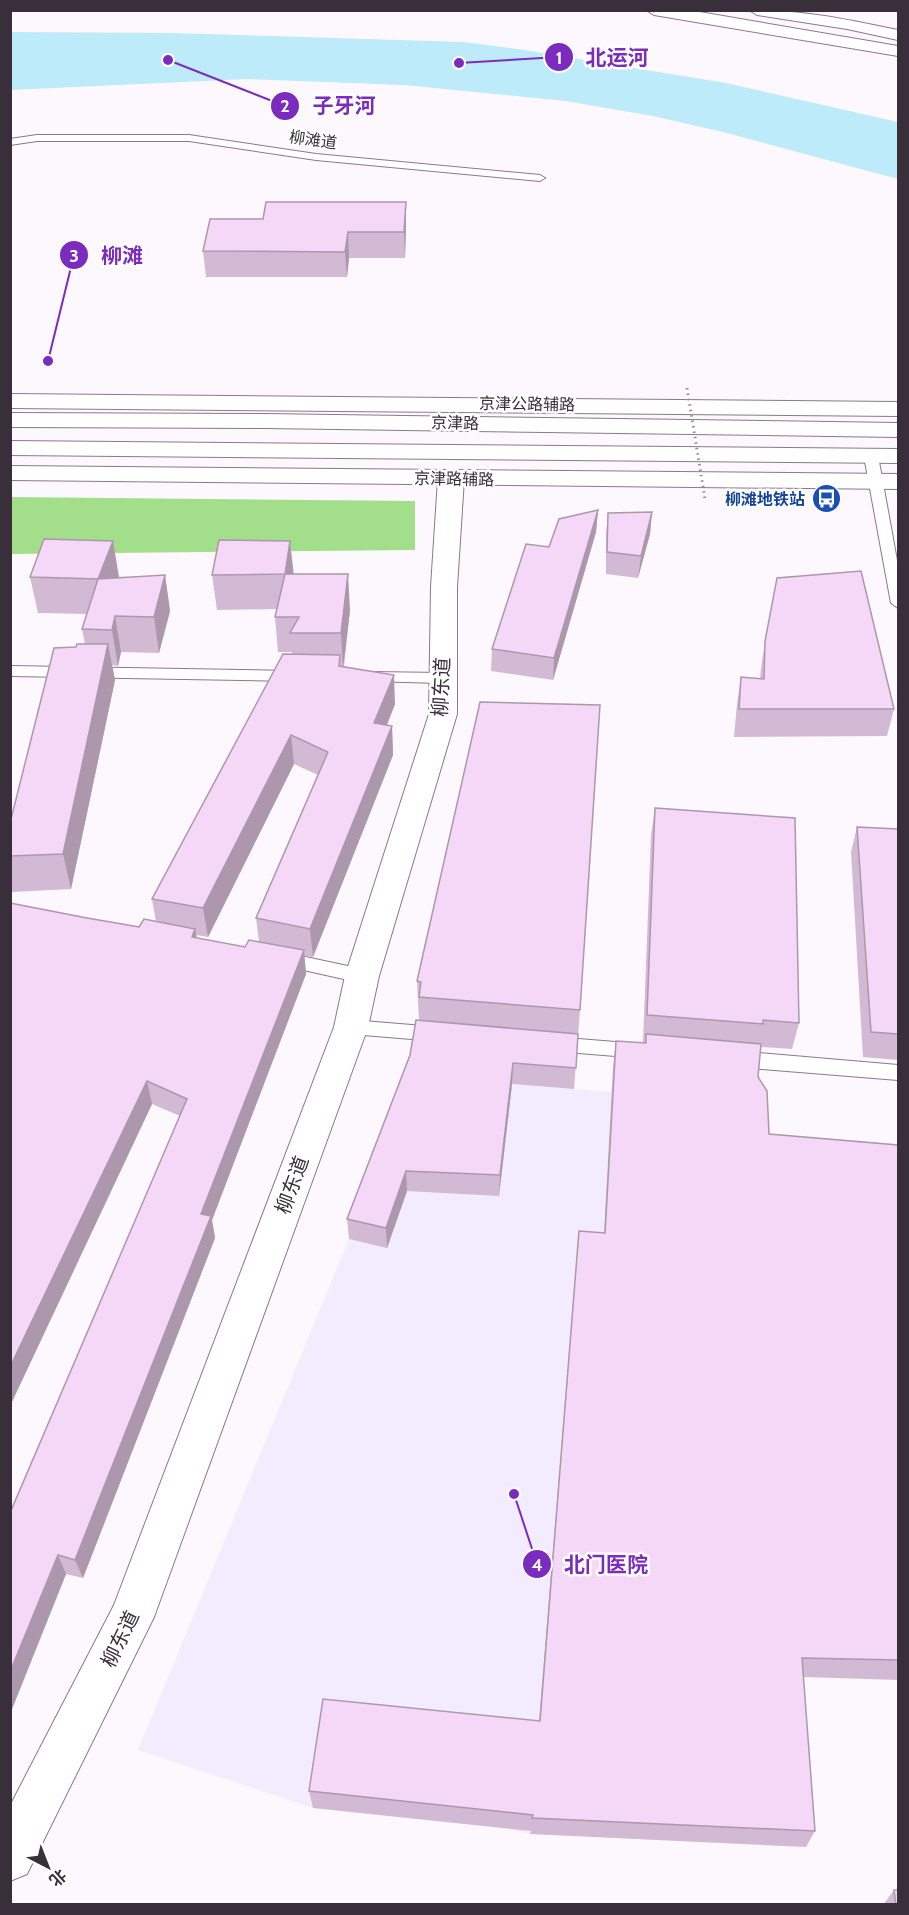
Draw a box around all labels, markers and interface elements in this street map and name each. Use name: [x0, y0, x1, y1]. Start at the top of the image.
callout: 北运河: [544, 38, 661, 77]
text: 北运河: [586, 45, 649, 70]
text: 1: [556, 47, 562, 69]
callout: 子牙河: [270, 86, 387, 125]
text: 子牙河: [313, 93, 376, 118]
text: 2: [280, 95, 290, 117]
street label: 柳滩道: [288, 127, 338, 153]
callout: 柳滩: [59, 236, 155, 275]
text: 柳滩: [101, 243, 143, 268]
text: 3: [69, 245, 79, 267]
street label: 京津公路辅路: [479, 394, 575, 414]
street label: 京津路: [431, 413, 479, 433]
street label: 京津路辅路: [414, 469, 494, 489]
bus stop icon: 柳滩地铁站: [810, 483, 842, 515]
place label: 柳滩地铁站: [725, 490, 805, 509]
street label: 柳东道: [427, 656, 455, 718]
street label: 柳东道: [270, 1153, 314, 1217]
callout: 北门医院: [522, 1545, 660, 1584]
text: 北门医院: [564, 1552, 648, 1577]
text: 4: [531, 1554, 543, 1576]
street label: 柳东道: [96, 1607, 144, 1671]
north arrow: [18, 1837, 78, 1897]
text: 北: [45, 1865, 70, 1890]

